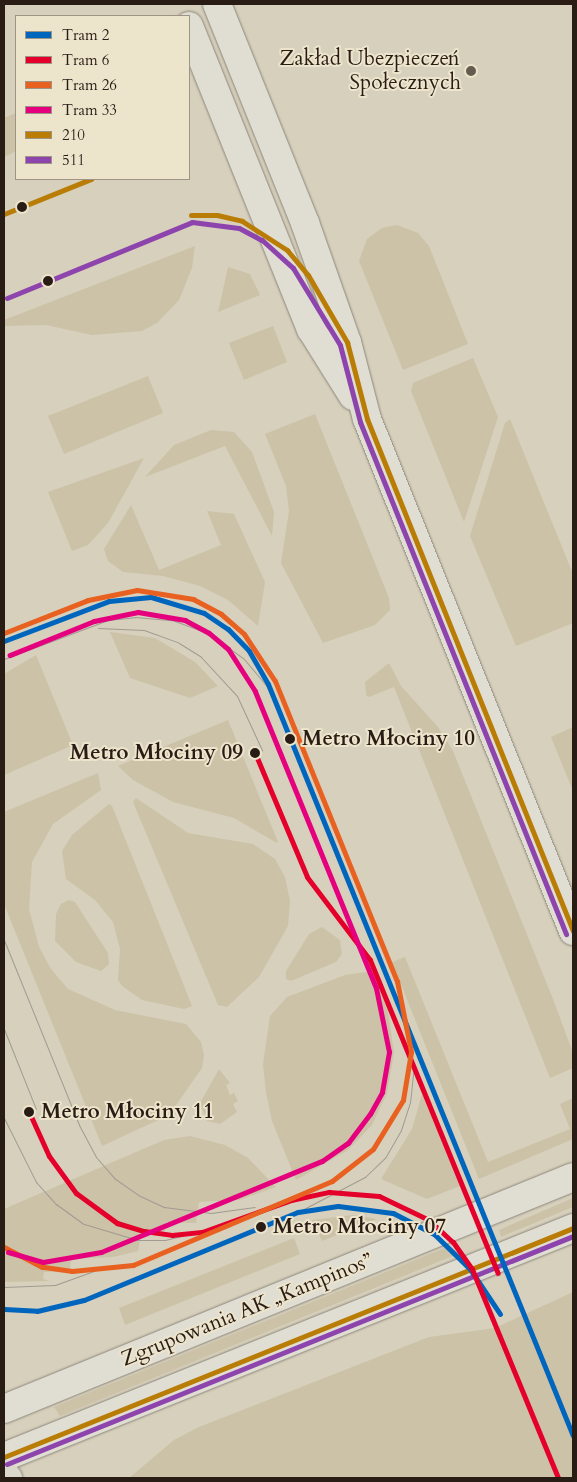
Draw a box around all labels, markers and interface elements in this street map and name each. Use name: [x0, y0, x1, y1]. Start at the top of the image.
legend: [15, 15, 190, 180]
text: Tram 2: [62, 25, 109, 45]
place label: Zakład Ubezpieczeń Społecznych: [280, 46, 461, 96]
text: Tram 6: [62, 50, 109, 70]
marker: Zakład Ubezpieczeń Społecznych: [465, 65, 477, 77]
text: Tram 26: [62, 75, 117, 95]
text: Tram 33: [62, 100, 117, 120]
text: 210: [62, 125, 85, 145]
text: 511: [62, 150, 85, 170]
unlabelled marker: [17, 202, 27, 212]
unlabelled marker: [43, 276, 53, 286]
place label: Metro Młociny 10: [302, 726, 475, 752]
marker: Metro Młociny 10: [282, 731, 298, 747]
place label: Metro Młociny 09: [70, 740, 243, 766]
marker: Metro Młociny 09: [247, 745, 263, 761]
place label: Metro Młociny 11: [41, 1099, 214, 1125]
marker: Metro Młociny 11: [21, 1104, 37, 1120]
place label: Metro Młociny 07: [273, 1214, 446, 1240]
marker: Metro Młociny 07: [253, 1219, 269, 1235]
street label: Zgrupowania AK „Kampinos”: [117, 1248, 377, 1372]

